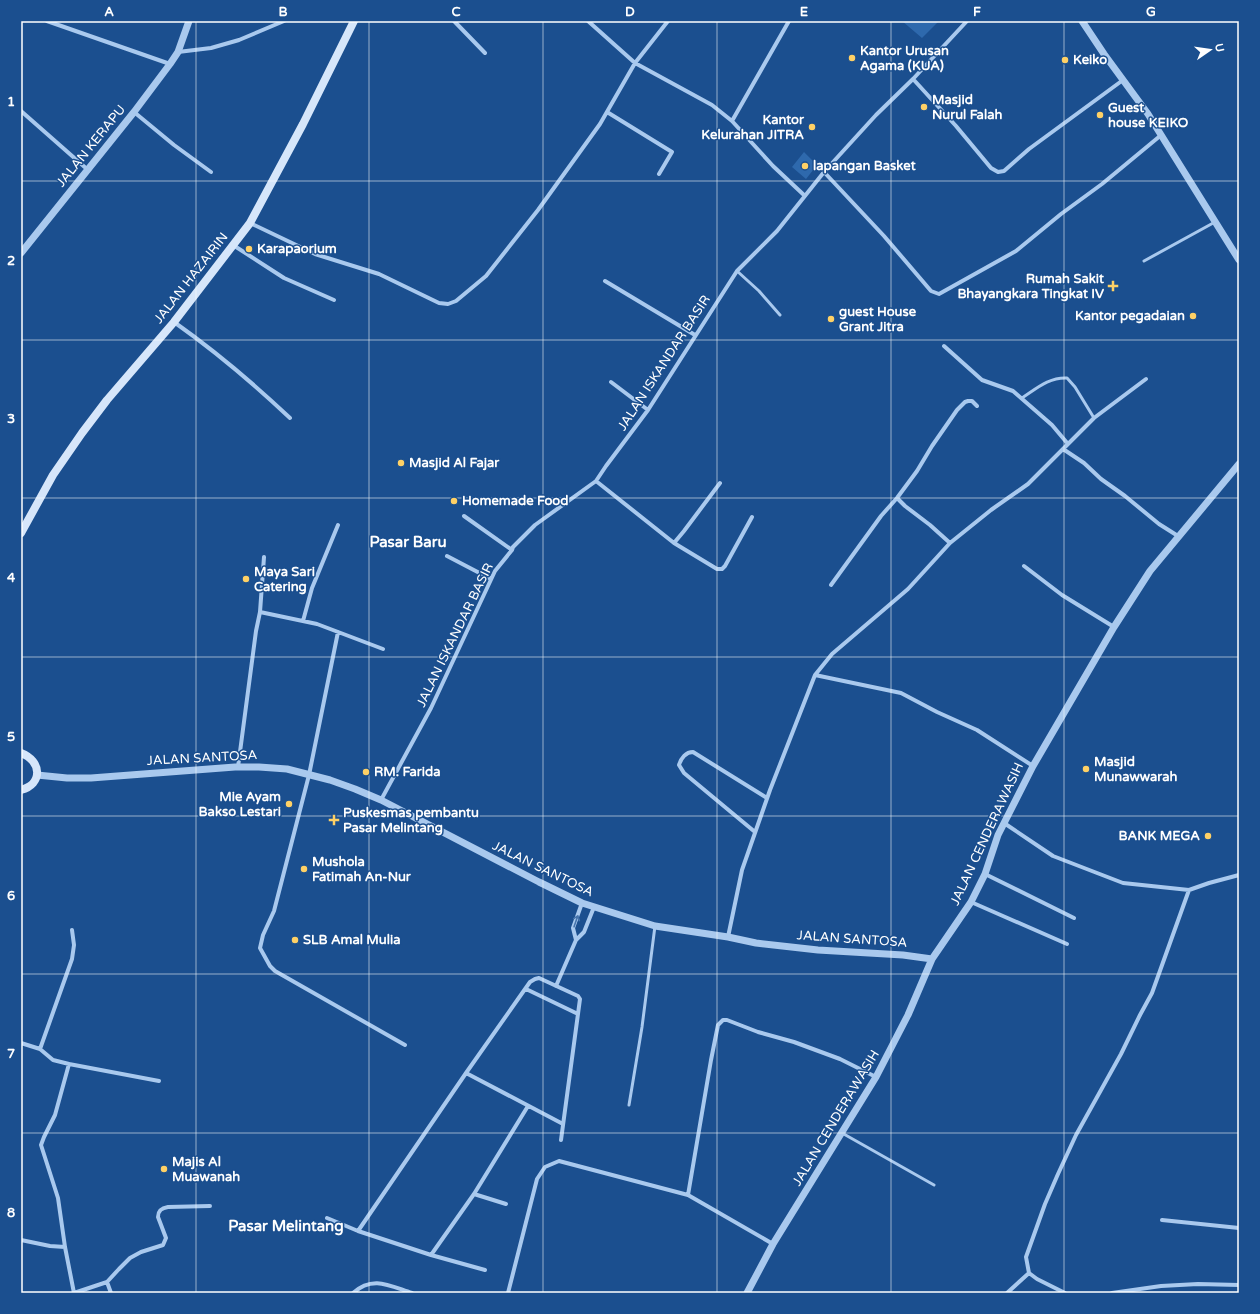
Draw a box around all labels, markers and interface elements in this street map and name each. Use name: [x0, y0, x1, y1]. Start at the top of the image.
text: A: [104, 4, 114, 20]
text: B: [278, 4, 288, 20]
text: C: [451, 4, 461, 20]
text: D: [625, 4, 635, 20]
text: E: [800, 4, 808, 20]
text: F: [973, 4, 981, 20]
text: G: [1146, 4, 1156, 20]
north arrow: [1190, 30, 1230, 70]
text: U: [1212, 42, 1227, 53]
place label: Kantor Urusan Agama (KUA): [860, 43, 949, 74]
place label: Keiko: [1073, 52, 1107, 68]
marker: Kantor Urusan Agama (KUA): [847, 53, 857, 63]
marker: Keiko: [1060, 55, 1070, 65]
place label: Masjid Nurul Falah: [932, 92, 1002, 123]
text: 1: [7, 94, 15, 110]
place label: Guest house KEIKO: [1108, 100, 1189, 131]
street label: JALAN KERAPU: [53, 102, 129, 190]
marker: Masjid Nurul Falah: [919, 102, 929, 112]
marker: Guest house KEIKO: [1095, 110, 1105, 120]
place label: Kantor Kelurahan JITRA: [701, 112, 805, 143]
marker: Kantor Kelurahan JITRA: [807, 122, 817, 132]
place label: lapangan Basket: [813, 158, 916, 174]
marker: lapangan Basket: [800, 161, 810, 171]
street label: JALAN HAZAIRIN: [150, 229, 232, 327]
place label: Karapaorium: [257, 241, 337, 257]
marker: Karapaorium: [244, 244, 254, 254]
text: 2: [7, 253, 15, 269]
place label: Rumah Sakit Bhayangkara Tingkat IV: [957, 271, 1104, 302]
marker: Rumah Sakit Bhayangkara Tingkat IV: [1107, 280, 1119, 292]
street label: JALAN ISKANDAR BASIR: [614, 292, 714, 434]
place label: guest House Grant Jitra: [839, 304, 917, 335]
place label: Kantor pegadaian: [1075, 308, 1185, 324]
marker: Kantor pegadaian: [1188, 311, 1198, 321]
marker: guest House Grant Jitra: [826, 314, 836, 324]
text: 3: [7, 411, 15, 427]
place label: Masjid Al Fajar: [409, 455, 500, 471]
marker: Masjid Al Fajar: [396, 458, 406, 468]
place label: Homemade Food: [462, 493, 568, 509]
marker: Homemade Food: [449, 496, 459, 506]
district label: Pasar Baru: [369, 533, 447, 551]
street label: JALAN ISKANDAR BASIR: [413, 560, 497, 710]
place label: Maya Sari Catering: [254, 564, 315, 595]
text: 4: [7, 570, 16, 586]
marker: Maya Sari Catering: [241, 574, 251, 584]
text: 5: [7, 729, 15, 745]
street label: JALAN SANTOSA: [146, 747, 258, 769]
place label: Masjid Munawwarah: [1094, 754, 1178, 785]
street label: JALAN CENDERAWASIH: [947, 760, 1027, 908]
place label: RM. Farida: [374, 764, 441, 780]
marker: Masjid Munawwarah: [1081, 764, 1091, 774]
marker: RM. Farida: [361, 767, 371, 777]
place label: Mie Ayam Bakso Lestari: [199, 789, 281, 820]
marker: Mie Ayam Bakso Lestari: [284, 799, 294, 809]
place label: Puskesmas pembantu Pasar Melintang: [343, 805, 479, 836]
marker: Puskesmas pembantu Pasar Melintang: [328, 814, 340, 826]
place label: BANK MEGA: [1118, 828, 1200, 844]
marker: BANK MEGA: [1203, 831, 1213, 841]
street label: JALAN SANTOSA: [490, 838, 596, 901]
place label: Mushola Fatimah An-Nur: [312, 854, 412, 885]
marker: Mushola Fatimah An-Nur: [299, 864, 309, 874]
text: 6: [7, 888, 15, 904]
one-way arrow: [572, 916, 580, 928]
street label: JALAN SANTOSA: [796, 927, 908, 951]
place label: SLB Amal Mulia: [303, 932, 400, 948]
marker: SLB Amal Mulia: [290, 935, 300, 945]
text: 7: [7, 1046, 15, 1062]
street label: JALAN CENDERAWASIH: [789, 1047, 883, 1189]
place label: Majis Al Muawanah: [172, 1154, 240, 1185]
marker: Majis Al Muawanah: [159, 1164, 169, 1174]
text: 8: [7, 1205, 15, 1221]
district label: Pasar Melintang: [228, 1217, 344, 1236]

